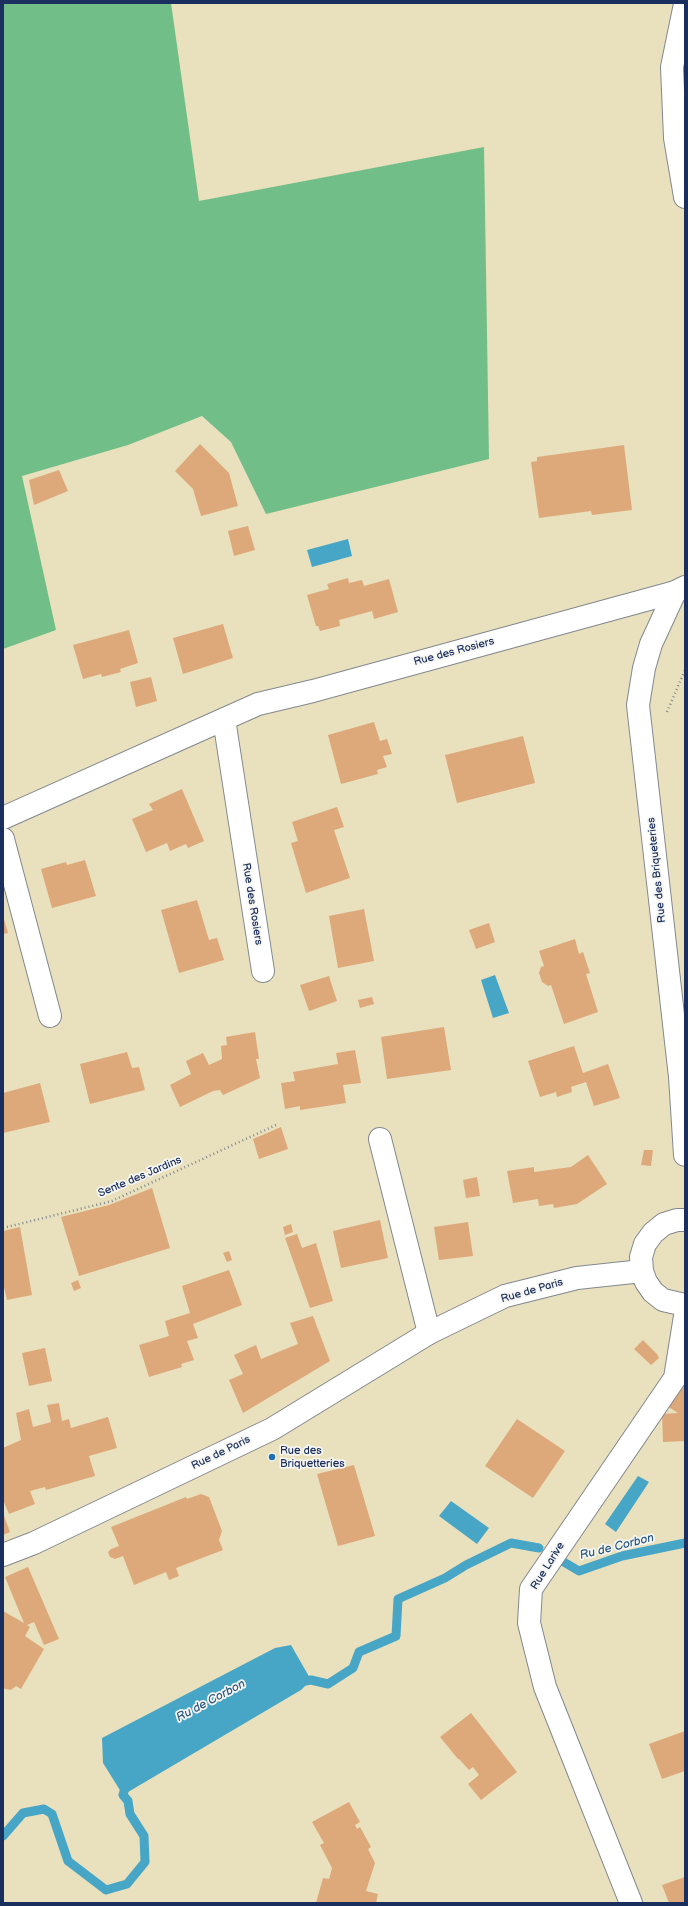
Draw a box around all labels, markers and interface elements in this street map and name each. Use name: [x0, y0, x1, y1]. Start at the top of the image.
street label: Rue des Rosiers: [412, 635, 496, 669]
street label: Rue des Briqueteries: [645, 817, 669, 923]
street label: Rue des Rosiers: [239, 862, 265, 946]
street label: Sente des Jardins: [96, 1154, 184, 1200]
street label: Rue de Paris: [499, 1276, 565, 1306]
street label: Rue de Paris: [189, 1433, 253, 1473]
place label: Rue des Briquetteries: [280, 1444, 345, 1470]
marker: Rue des Briquetteries: [267, 1452, 277, 1462]
water label: Ru de Corbon: [578, 1531, 656, 1563]
street label: Rue Larive: [528, 1540, 568, 1592]
water label: Ru de Corbon: [174, 1677, 248, 1725]

